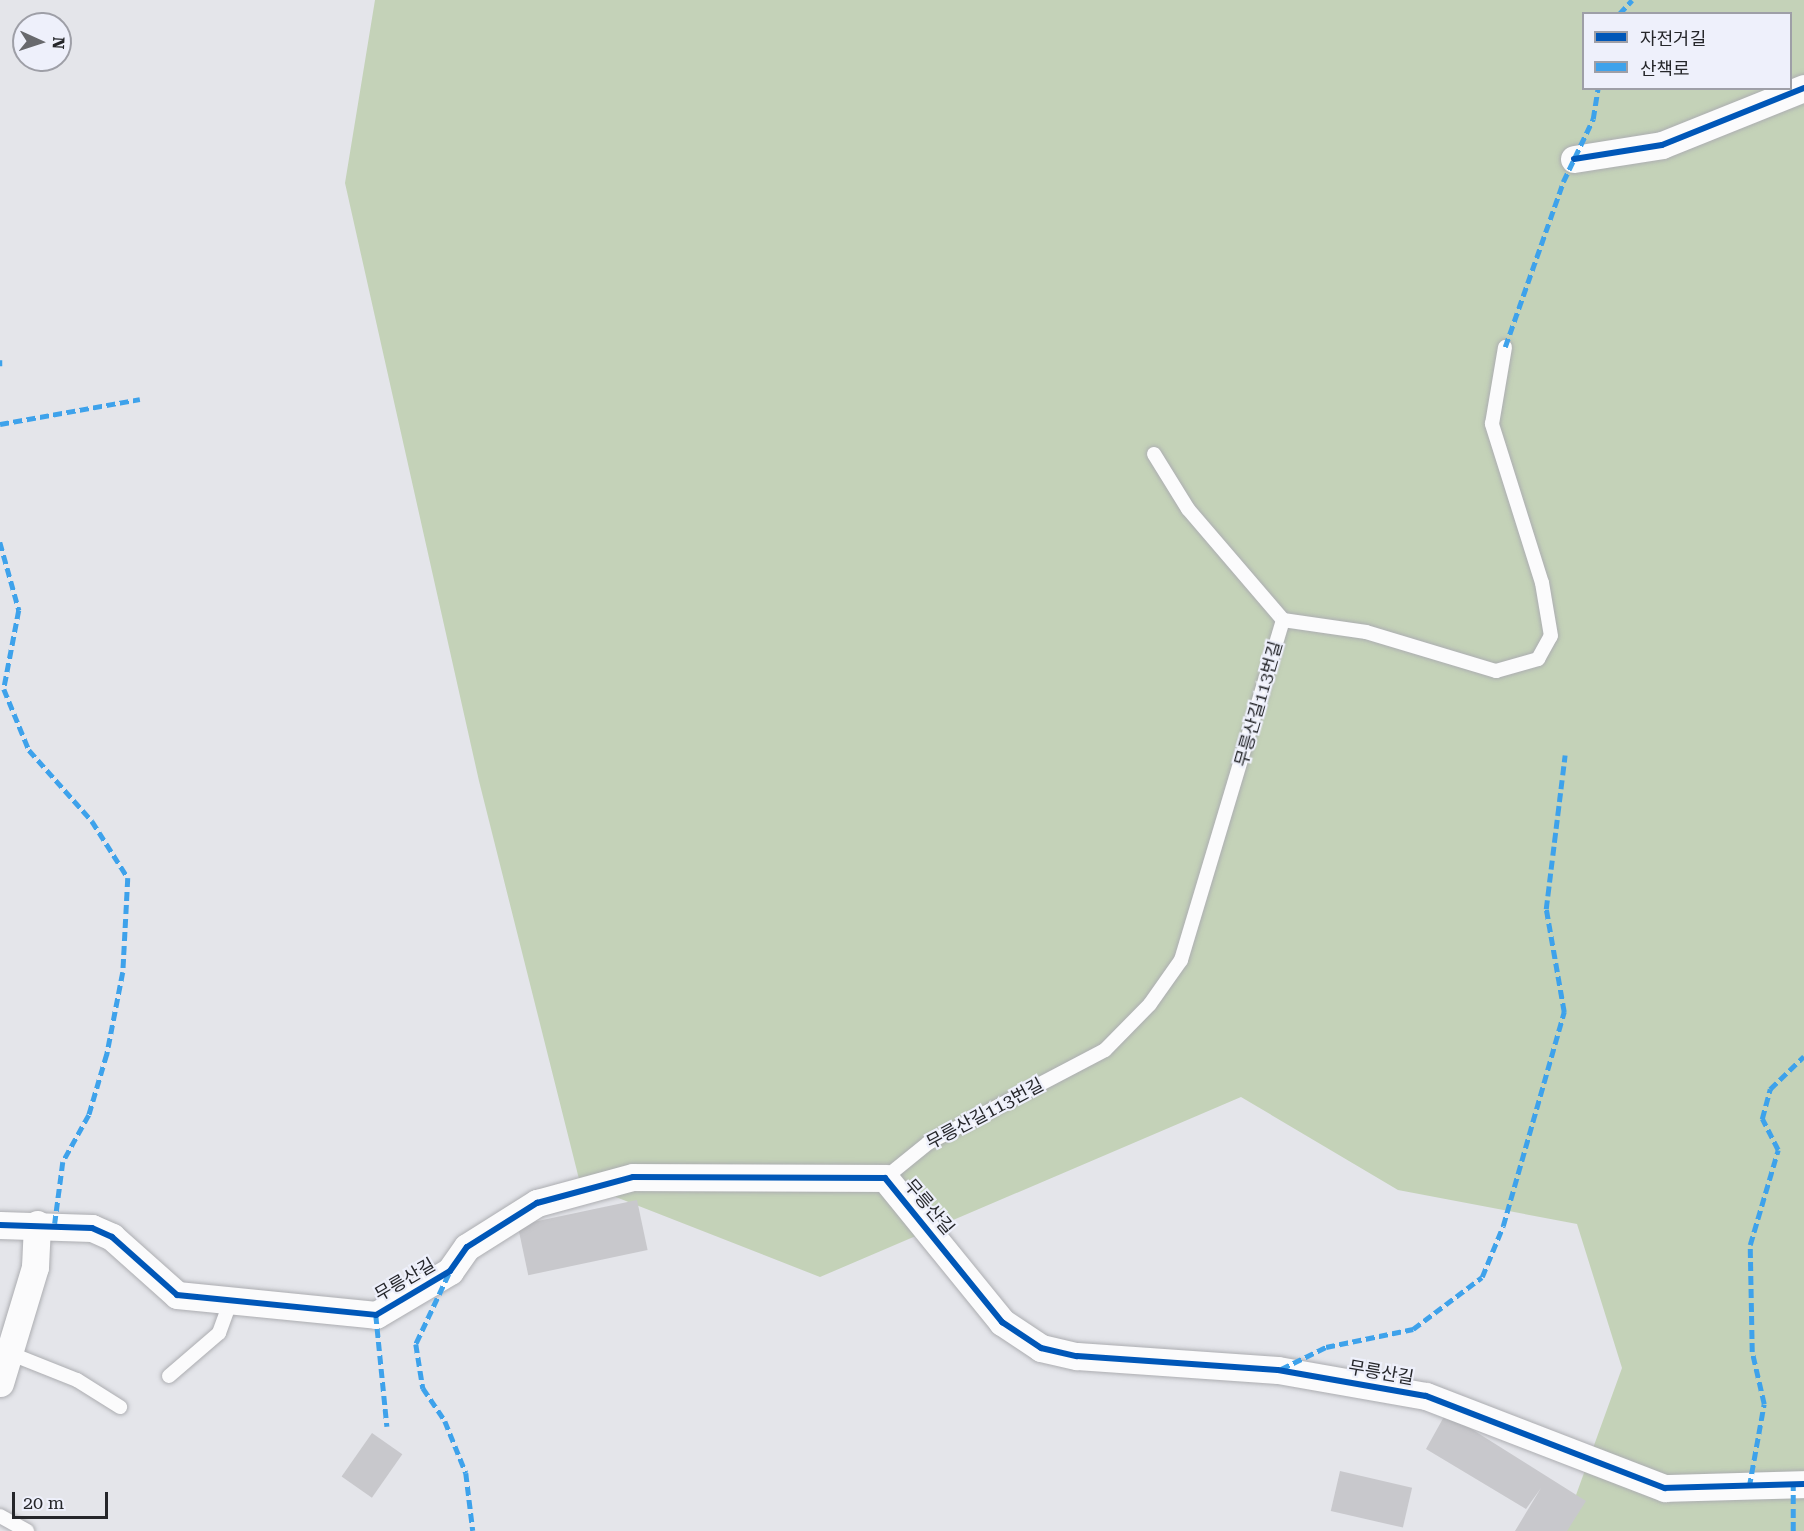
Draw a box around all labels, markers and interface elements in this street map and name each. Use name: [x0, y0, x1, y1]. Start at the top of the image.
north arrow: [12, 12, 72, 72]
legend: [1582, 12, 1792, 90]
text: 자전거길: [1640, 28, 1706, 49]
text: N: [49, 36, 68, 50]
text: 산책로: [1640, 58, 1690, 79]
street label: 무릉산길113번길: [1231, 639, 1287, 769]
street label: 무릉산길113번길: [923, 1074, 1047, 1154]
street label: 무릉산길: [899, 1175, 959, 1239]
street label: 무릉산길: [371, 1254, 439, 1306]
street label: 무릉산길: [1347, 1357, 1415, 1389]
scale bar: [15, 1480, 111, 1518]
text: 20 m: [23, 1492, 64, 1513]

